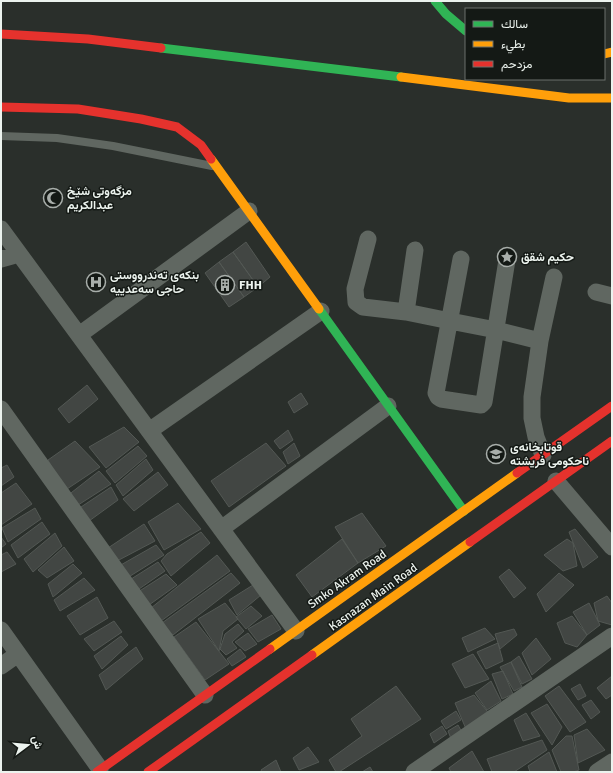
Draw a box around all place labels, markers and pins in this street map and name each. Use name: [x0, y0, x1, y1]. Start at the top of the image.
place label: مزگەوتى شێخ عبدالکریم: [67, 184, 132, 213]
mosque icon: مزگەوتى شێخ عبدالکریم: [42, 187, 64, 209]
place icon: حكيم شقق: [496, 246, 518, 268]
place label: حكيم شقق: [521, 250, 574, 265]
place label: بنکەی تەندرووستی حاجی سەعدییە: [110, 268, 199, 297]
hospital icon: بنکەی تەندرووستی حاجی سەعدییە: [85, 271, 107, 293]
building icon: FHH: [214, 274, 236, 296]
place label: FHH: [239, 278, 262, 293]
place label: قوتابخانەی ناحکومی فریشتە: [510, 440, 590, 469]
school or university icon: قوتابخانەی ناحکومی فریشتە: [485, 443, 507, 465]

